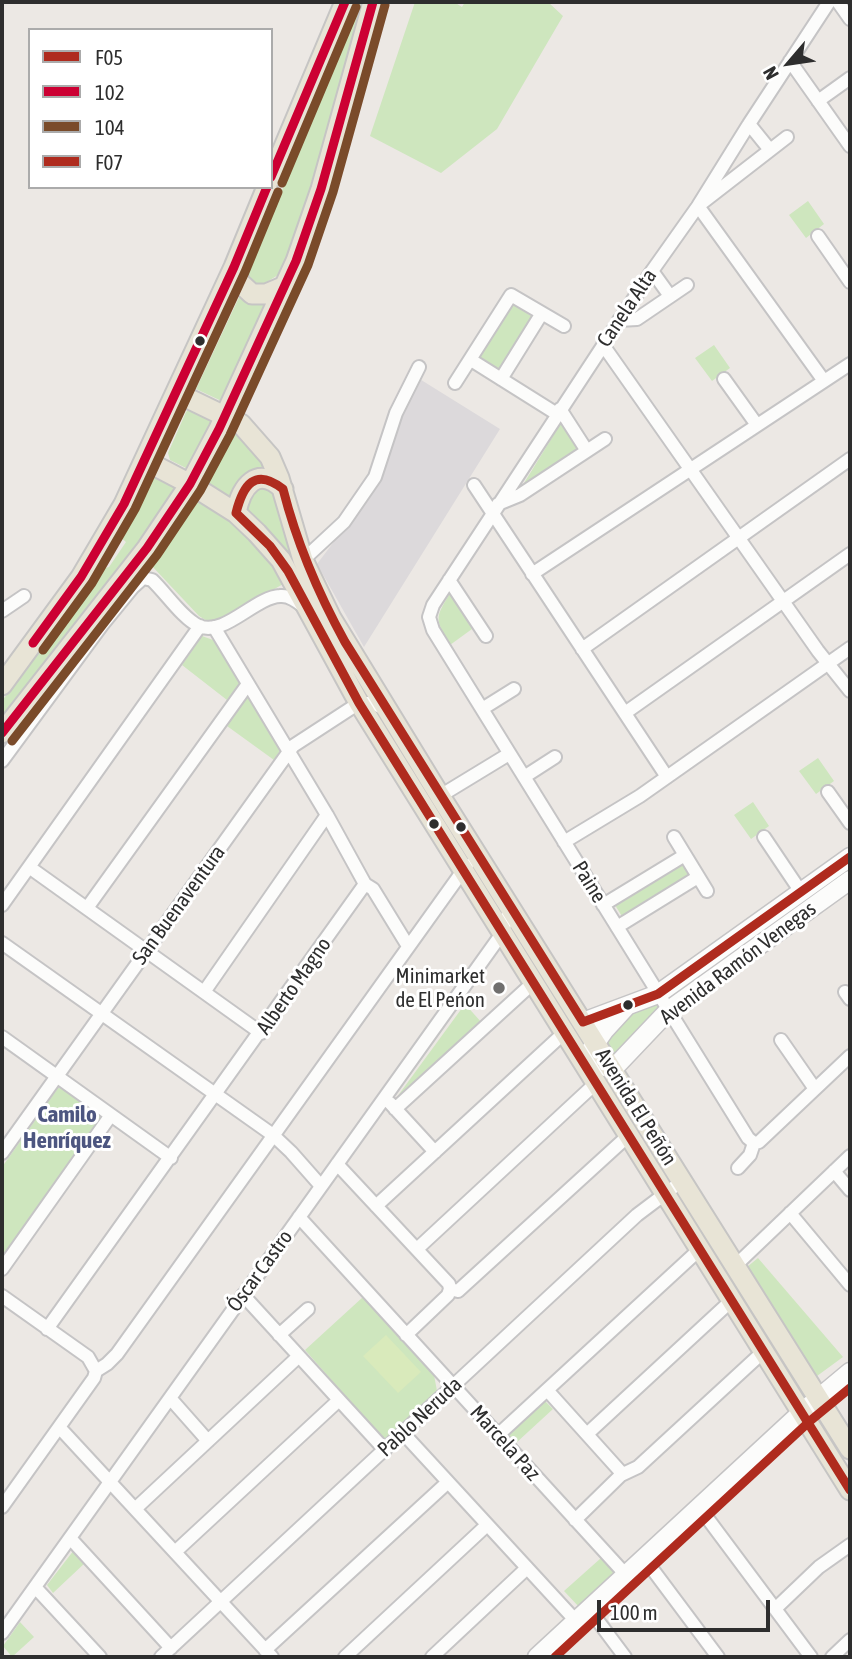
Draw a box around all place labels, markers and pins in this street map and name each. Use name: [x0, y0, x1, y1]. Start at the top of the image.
unlabelled marker: [193, 334, 207, 348]
unlabelled marker: [427, 817, 441, 831]
unlabelled marker: [454, 820, 468, 834]
place label: Minimarket de El Peńon: [395, 963, 485, 1013]
marker: Minimarket de El Peńon: [491, 980, 507, 996]
unlabelled marker: [621, 998, 635, 1012]

